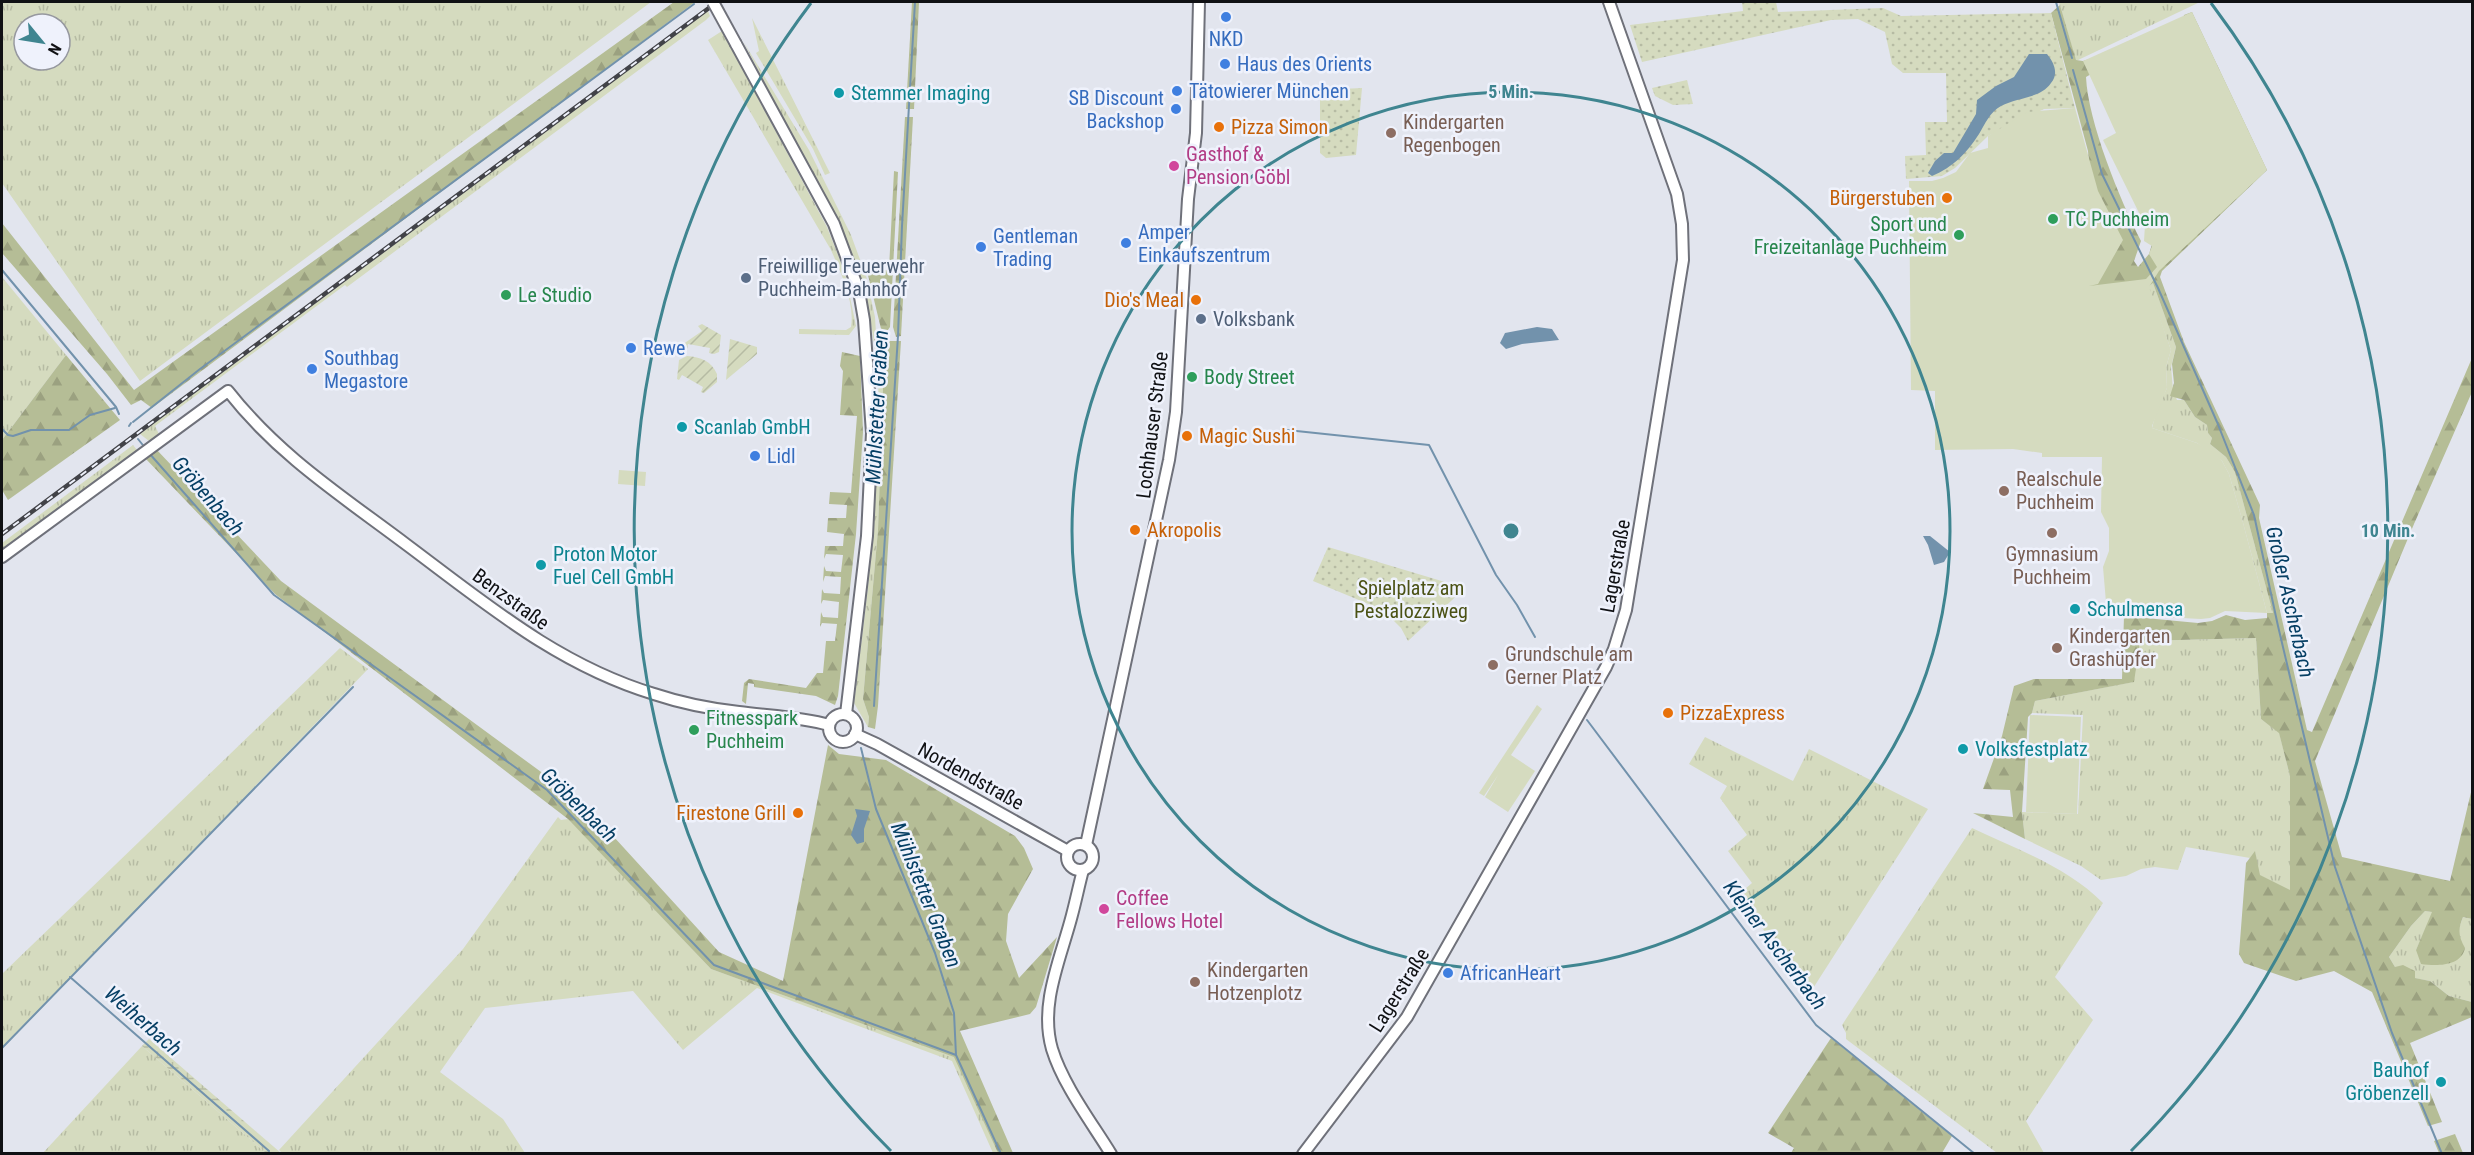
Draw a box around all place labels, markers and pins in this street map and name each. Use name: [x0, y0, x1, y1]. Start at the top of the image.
marker: NKD: [1219, 10, 1233, 24]
place label: NKD: [1209, 27, 1243, 51]
place label: Haus des Orients: [1237, 52, 1372, 76]
marker: Haus des Orients: [1218, 57, 1232, 71]
place label: Tätowierer München: [1189, 79, 1349, 103]
place label: Stemmer Imaging: [851, 81, 990, 105]
marker: Tätowierer München: [1170, 84, 1184, 98]
marker: Stemmer Imaging: [832, 86, 846, 100]
place label: SB Discount Backshop: [1068, 86, 1164, 133]
marker: SB Discount Backshop: [1169, 102, 1183, 116]
place label: Kindergarten Regenbogen: [1403, 110, 1504, 157]
place label: Pizza Simon: [1231, 115, 1328, 139]
marker: Pizza Simon: [1212, 120, 1226, 134]
marker: Kindergarten Regenbogen: [1384, 126, 1398, 140]
place label: Gasthof & Pension Göbl: [1186, 142, 1290, 189]
marker: Gasthof & Pension Göbl: [1167, 159, 1181, 173]
place label: Bürgerstuben: [1830, 186, 1935, 210]
marker: Bürgerstuben: [1940, 191, 1954, 205]
place label: TC Puchheim: [2065, 207, 2169, 231]
place label: Sport und Freizeitanlage Puchheim: [1754, 212, 1947, 259]
marker: TC Puchheim: [2046, 212, 2060, 226]
place label: Amper Einkaufszentrum: [1138, 220, 1270, 267]
place label: Gentleman Trading: [993, 224, 1078, 271]
marker: Sport und Freizeitanlage Puchheim: [1952, 228, 1966, 242]
marker: Amper Einkaufszentrum: [1119, 236, 1133, 250]
marker: Gentleman Trading: [974, 240, 988, 254]
place label: Freiwillige Feuerwehr Puchheim-Bahnhof: [758, 254, 925, 301]
marker: Freiwillige Feuerwehr Puchheim-Bahnhof: [739, 271, 753, 285]
place label: Le Studio: [518, 283, 592, 307]
marker: Le Studio: [499, 288, 513, 302]
place label: Dio's Meal: [1104, 288, 1184, 312]
marker: Dio's Meal: [1189, 293, 1203, 307]
place label: Volksbank: [1213, 307, 1295, 331]
marker: Volksbank: [1194, 312, 1208, 326]
place label: Rewe: [643, 336, 685, 360]
marker: Rewe: [624, 341, 638, 355]
place label: Southbag Megastore: [324, 346, 408, 393]
marker: Southbag Megastore: [305, 362, 319, 376]
place label: Body Street: [1204, 365, 1295, 389]
marker: Body Street: [1185, 370, 1199, 384]
place label: Scanlab GmbH: [694, 415, 811, 439]
marker: Scanlab GmbH: [675, 420, 689, 434]
place label: Magic Sushi: [1199, 424, 1295, 448]
marker: Magic Sushi: [1180, 429, 1194, 443]
place label: Lidl: [767, 444, 796, 468]
marker: Lidl: [748, 449, 762, 463]
place label: Realschule Puchheim: [2016, 467, 2102, 514]
marker: Realschule Puchheim: [1997, 484, 2011, 498]
place label: Akropolis: [1147, 518, 1222, 542]
centre of rings: [1501, 521, 1521, 541]
marker: Akropolis: [1128, 523, 1142, 537]
marker: Gymnasium Puchheim: [2045, 526, 2059, 540]
place label: Proton Motor Fuel Cell GmbH: [553, 542, 674, 589]
place label: Gymnasium Puchheim: [2006, 542, 2098, 589]
marker: Proton Motor Fuel Cell GmbH: [534, 558, 548, 572]
place label: Schulmensa: [2087, 597, 2183, 621]
marker: Schulmensa: [2068, 602, 2082, 616]
place label: Kindergarten Grashüpfer: [2069, 624, 2170, 671]
marker: Kindergarten Grashüpfer: [2050, 641, 2064, 655]
place label: Grundschule am Gerner Platz: [1505, 642, 1633, 689]
marker: Grundschule am Gerner Platz: [1486, 658, 1500, 672]
place label: PizzaExpress: [1680, 701, 1785, 725]
place label: Fitnesspark Puchheim: [706, 706, 798, 753]
marker: PizzaExpress: [1661, 706, 1675, 720]
marker: Fitnesspark Puchheim: [687, 723, 701, 737]
place label: Volksfestplatz: [1975, 737, 2088, 761]
marker: Volksfestplatz: [1956, 742, 1970, 756]
place label: Firestone Grill: [676, 801, 786, 825]
marker: Firestone Grill: [791, 806, 805, 820]
place label: Coffee Fellows Hotel: [1116, 886, 1223, 933]
marker: Coffee Fellows Hotel: [1097, 902, 1111, 916]
place label: Kindergarten Hotzenplotz: [1207, 958, 1308, 1005]
place label: AfricanHeart: [1460, 961, 1561, 985]
marker: AfricanHeart: [1441, 966, 1455, 980]
marker: Kindergarten Hotzenplotz: [1188, 975, 1202, 989]
place label: Bauhof Gröbenzell: [2345, 1058, 2430, 1105]
marker: Bauhof Gröbenzell: [2434, 1075, 2448, 1089]

